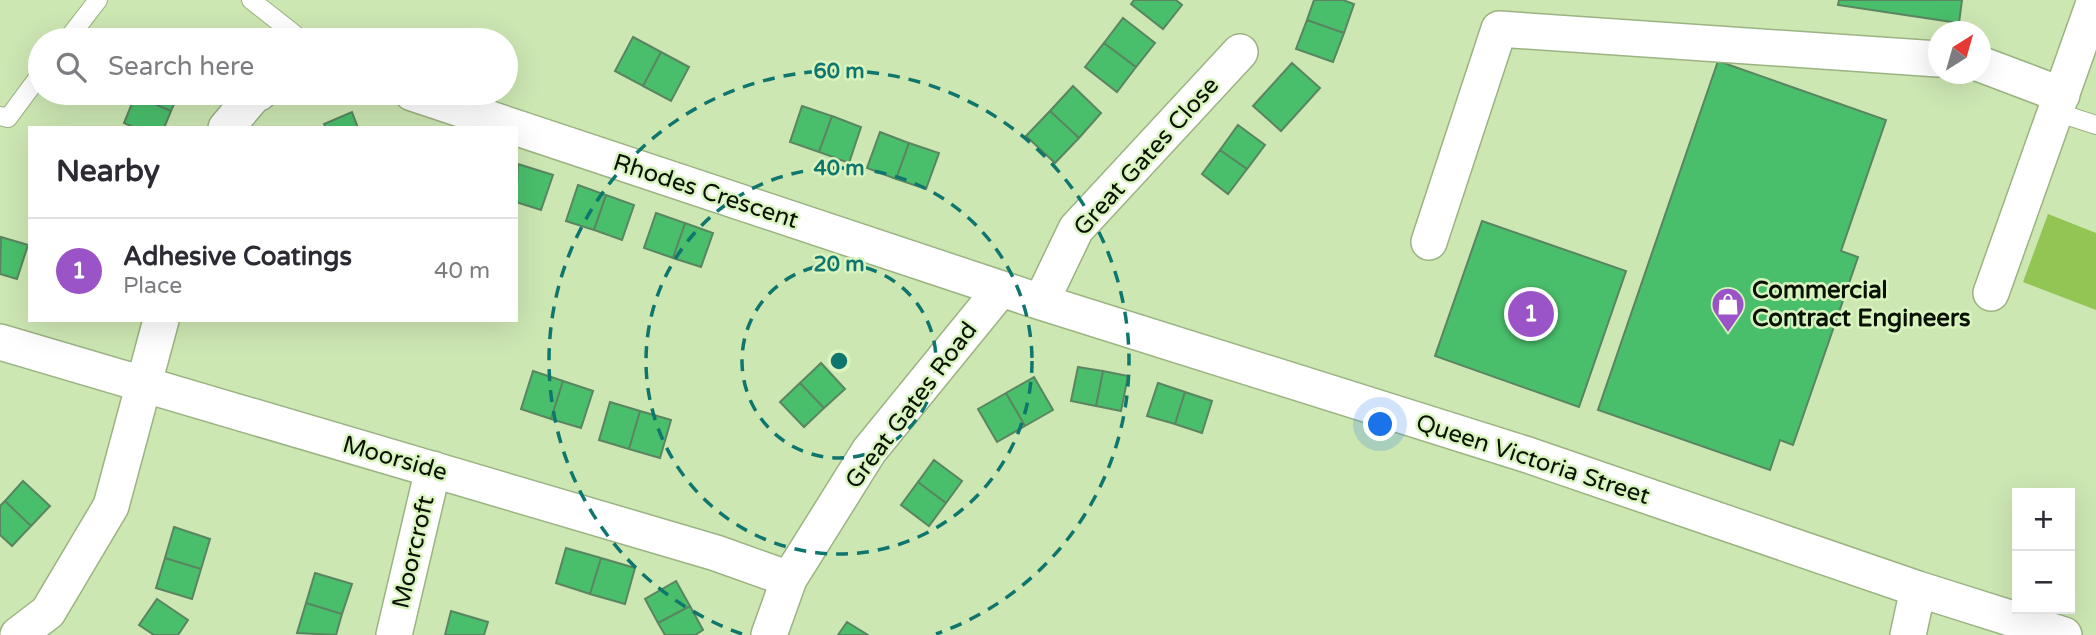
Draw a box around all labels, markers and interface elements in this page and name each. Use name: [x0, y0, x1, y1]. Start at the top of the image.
north arrow: [1928, 21, 1991, 84]
search box: [28, 28, 518, 105]
icon: search: [52, 48, 90, 86]
text: Search here: [108, 51, 254, 82]
text: 60 m: [813, 59, 865, 84]
street label: Great Gates Close: [1068, 71, 1225, 242]
street label: Rhodes Crescent: [610, 148, 802, 235]
text: Nearby: [56, 153, 160, 190]
text: 40 m: [813, 156, 865, 181]
text: Adhesive Coatings: [123, 241, 352, 272]
text: 20 m: [813, 252, 865, 277]
text: 1: [72, 257, 86, 285]
text: 40 m: [434, 257, 490, 285]
text: Place: [123, 272, 182, 300]
place label: Commercial Contract Engineers: [1752, 276, 1971, 333]
shop icon: Commercial Contract Engineers: [1709, 285, 1747, 334]
pin: 1: [1508, 288, 1554, 340]
street label: Great Gates Road: [839, 316, 984, 494]
centre of rings: [827, 349, 851, 373]
your location: [1363, 407, 1397, 441]
street label: Queen Victoria Street: [1412, 408, 1653, 511]
street label: Moorside: [339, 430, 451, 487]
map controls: [2012, 488, 2075, 614]
button: +: [2012, 488, 2075, 551]
street label: Moorcroft: [386, 493, 441, 611]
button: −: [2012, 551, 2075, 614]

